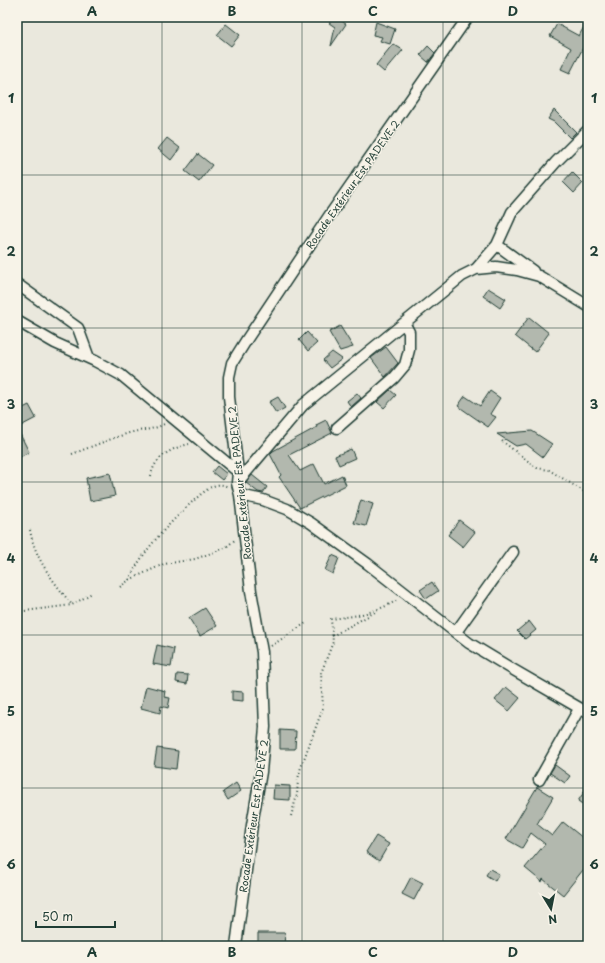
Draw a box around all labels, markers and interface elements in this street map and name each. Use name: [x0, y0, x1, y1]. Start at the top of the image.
text: A: [87, 1, 97, 20]
text: B: [228, 1, 237, 20]
text: C: [368, 1, 378, 20]
text: D: [508, 1, 518, 20]
text: 1: [8, 88, 14, 107]
text: 1: [591, 88, 597, 107]
street label: Rocade Extérieur Est PADEVE 2: [302, 117, 402, 251]
text: 2: [6, 241, 16, 260]
text: 2: [589, 241, 599, 260]
text: 3: [7, 394, 16, 413]
text: 3: [590, 394, 599, 413]
street label: Rocade Extérieur Est PADEVE 2: [223, 405, 255, 561]
text: 4: [7, 548, 16, 567]
text: 4: [590, 548, 599, 567]
text: 5: [7, 701, 15, 720]
text: 5: [590, 701, 598, 720]
street label: Rocade Extérieur Est PADEVE 2: [235, 739, 271, 893]
text: 6: [6, 854, 16, 873]
text: 6: [589, 854, 599, 873]
north arrow: [531, 889, 571, 929]
scale bar: [36, 903, 115, 929]
text: 50 m: [42, 907, 73, 925]
text: N: [547, 910, 559, 929]
text: A: [87, 942, 97, 961]
text: B: [228, 942, 237, 961]
text: C: [368, 942, 378, 961]
text: D: [508, 942, 518, 961]

